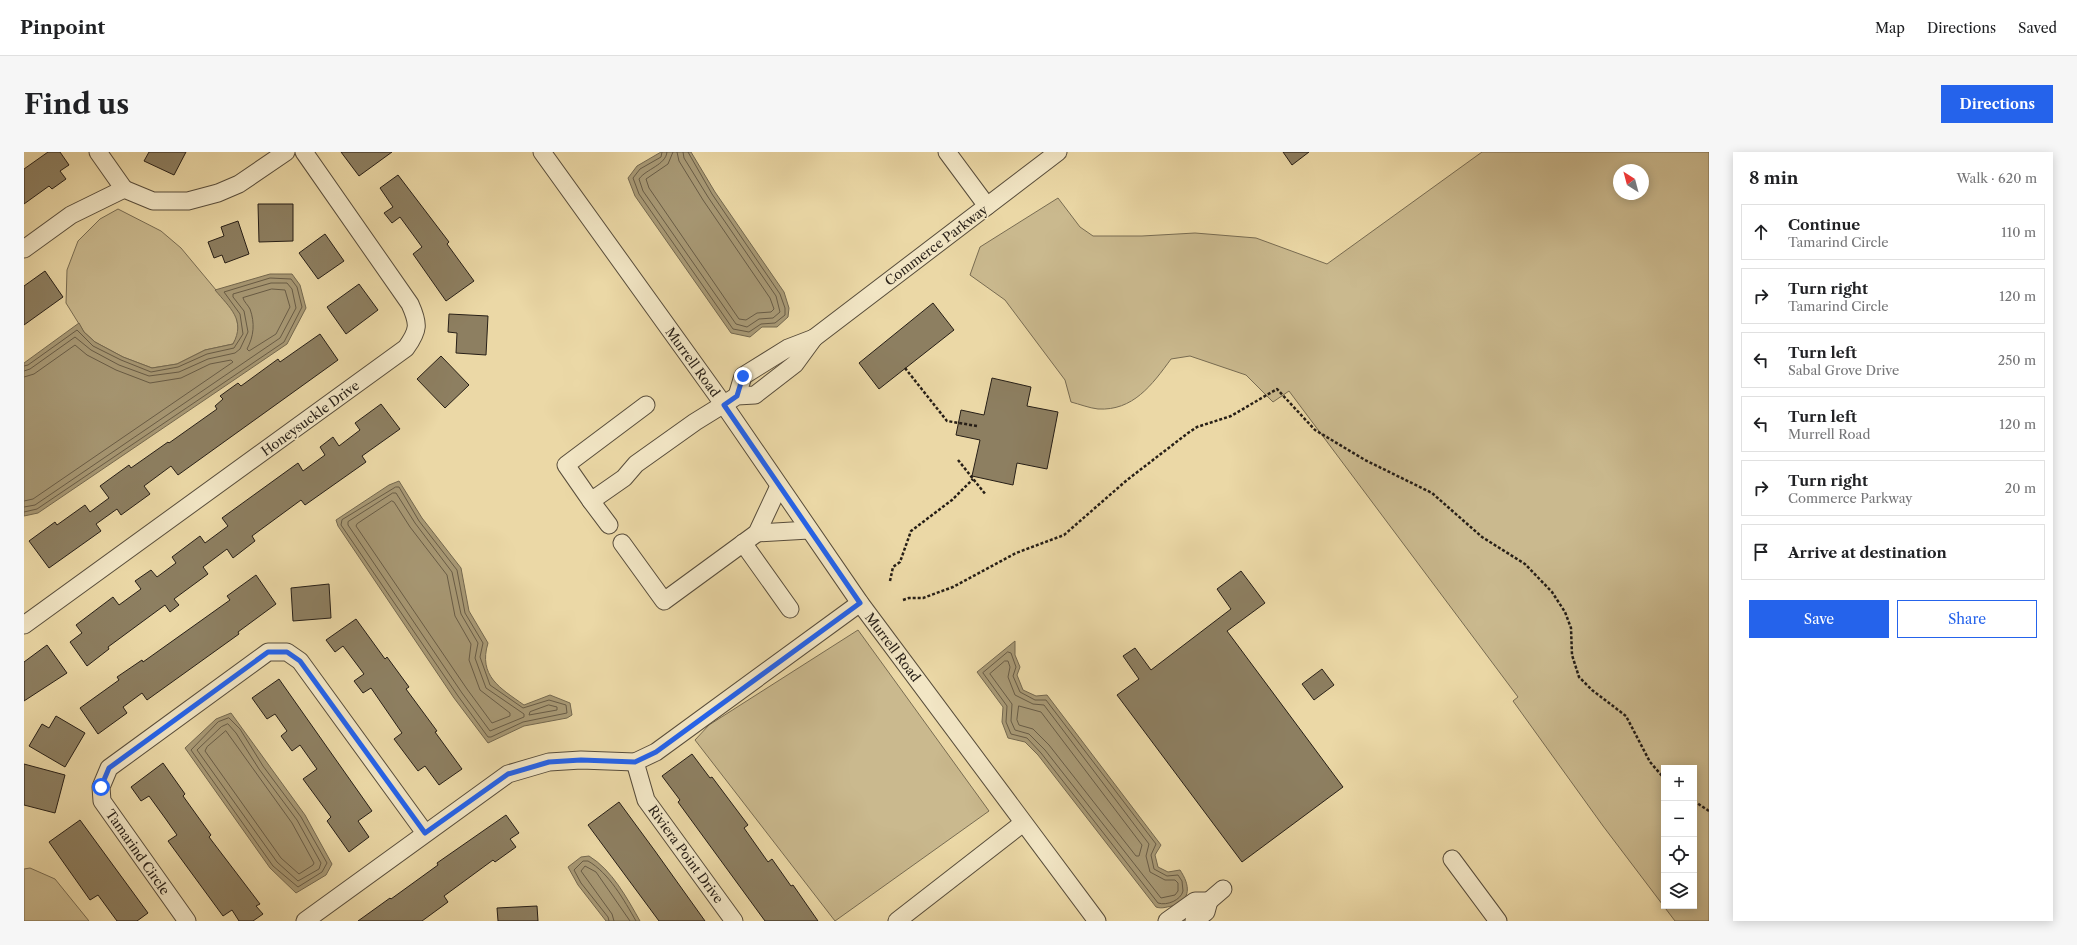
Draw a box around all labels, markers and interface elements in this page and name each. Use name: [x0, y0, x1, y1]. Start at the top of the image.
text: Pinpoint: [20, 16, 105, 39]
text: Map: [1875, 19, 1905, 37]
text: Directions: [1927, 19, 1996, 37]
text: Saved: [2018, 19, 2057, 37]
button: Directions: [1941, 85, 2053, 123]
text: Find us: [24, 87, 129, 121]
north arrow: [1613, 164, 1649, 200]
text: 8 min: [1749, 168, 1798, 188]
text: Walk · 620 m: [1956, 170, 2037, 186]
street label: Commerce Parkway: [881, 201, 991, 289]
text: Continue: [1788, 215, 1860, 234]
icon: ahead: [1750, 221, 1772, 243]
text: 110 m: [2001, 224, 2036, 240]
text: Tamarind Circle: [1788, 234, 1889, 250]
text: Turn right: [1788, 279, 1868, 298]
icon: right: [1750, 285, 1772, 307]
text: 120 m: [1999, 288, 2036, 304]
text: Tamarind Circle: [1788, 298, 1889, 314]
street label: Murrell Road: [662, 324, 724, 400]
text: Turn left: [1788, 343, 1857, 362]
icon: left: [1750, 349, 1772, 371]
text: 250 m: [1998, 352, 2036, 368]
text: Sabal Grove Drive: [1788, 362, 1899, 378]
route end: [734, 367, 752, 385]
street label: Honeysuckle Drive: [258, 377, 362, 459]
text: Turn left: [1788, 407, 1857, 426]
icon: left: [1750, 413, 1772, 435]
text: 120 m: [1999, 416, 2036, 432]
text: Murrell Road: [1788, 426, 1870, 442]
text: Turn right: [1788, 471, 1868, 490]
icon: right: [1750, 477, 1772, 499]
text: 20 m: [2005, 480, 2036, 496]
text: Commerce Parkway: [1788, 490, 1912, 506]
icon: arrive: [1750, 541, 1772, 563]
text: Arrive at destination: [1788, 543, 1947, 562]
button: Save: [1749, 600, 1889, 638]
button: Share: [1897, 600, 2037, 638]
street label: Murrell Road: [862, 609, 924, 685]
map controls: [1661, 765, 1697, 909]
button: +: [1661, 765, 1697, 801]
route start: [92, 778, 110, 796]
button: −: [1661, 801, 1697, 837]
street label: Riviera Point Drive: [645, 802, 727, 906]
street label: Tamarind Circle: [103, 806, 173, 898]
button: locate: [1661, 837, 1697, 873]
button: layers: [1661, 873, 1697, 909]

